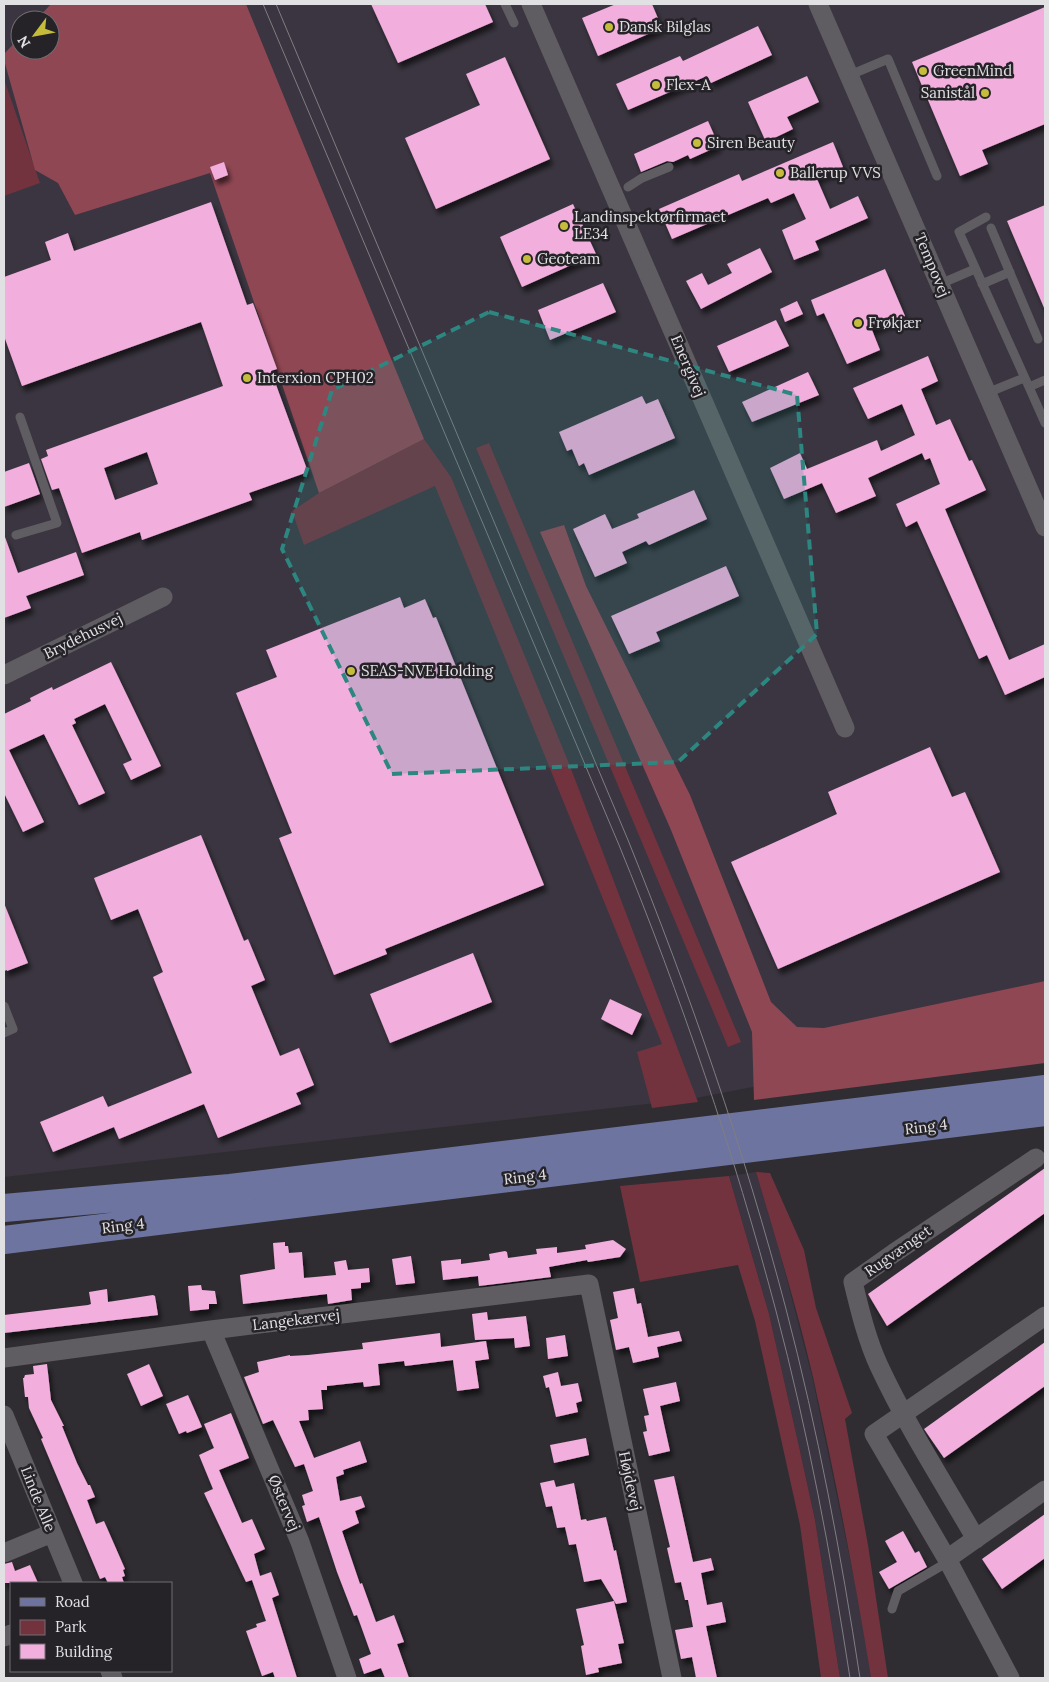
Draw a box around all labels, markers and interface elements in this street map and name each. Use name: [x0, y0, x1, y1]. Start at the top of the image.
north arrow: [10, 10, 60, 60]
place label: Dansk Bilglas: [619, 17, 711, 36]
marker: Dansk Bilglas: [603, 21, 615, 33]
text: N: [13, 32, 34, 51]
place label: GreenMind: [933, 61, 1012, 80]
marker: GreenMind: [917, 65, 929, 77]
place label: Flex-A: [666, 75, 711, 94]
marker: Flex-A: [650, 79, 662, 91]
place label: Sanistål: [921, 83, 975, 102]
marker: Sanistål: [979, 87, 991, 99]
place label: Siren Beauty: [707, 133, 795, 152]
marker: Siren Beauty: [691, 137, 703, 149]
place label: Ballerup VVS: [790, 163, 881, 182]
marker: Ballerup VVS: [774, 167, 786, 179]
place label: Landinspektørfirmaet LE34: [574, 207, 726, 243]
marker: Landinspektørfirmaet LE34: [558, 220, 570, 232]
street label: Tempovej: [911, 230, 954, 300]
place label: Geoteam: [537, 249, 600, 268]
marker: Geoteam: [521, 253, 533, 265]
place label: Frøkjær: [868, 313, 922, 332]
marker: Frøkjær: [852, 317, 864, 329]
street label: Energivej: [667, 332, 710, 400]
place label: Interxion CPH02: [257, 368, 374, 387]
marker: Interxion CPH02: [241, 372, 253, 384]
street label: Brydehusvej: [40, 608, 125, 663]
place label: SEAS-NVE Holding: [361, 661, 494, 680]
marker: SEAS-NVE Holding: [345, 665, 357, 677]
street label: Ring 4: [903, 1114, 948, 1139]
street label: Ring 4: [502, 1164, 547, 1189]
street label: Ring 4: [100, 1213, 145, 1238]
street label: Rugvænget: [861, 1221, 935, 1280]
street label: Langekærvej: [251, 1305, 341, 1334]
street label: Højdevej: [615, 1449, 646, 1513]
street label: Linde Alle: [17, 1463, 60, 1534]
street label: Østervej: [264, 1472, 305, 1534]
legend: [10, 1582, 172, 1672]
text: Road: [55, 1592, 90, 1611]
text: Park: [55, 1617, 86, 1636]
text: Building: [55, 1642, 113, 1661]

